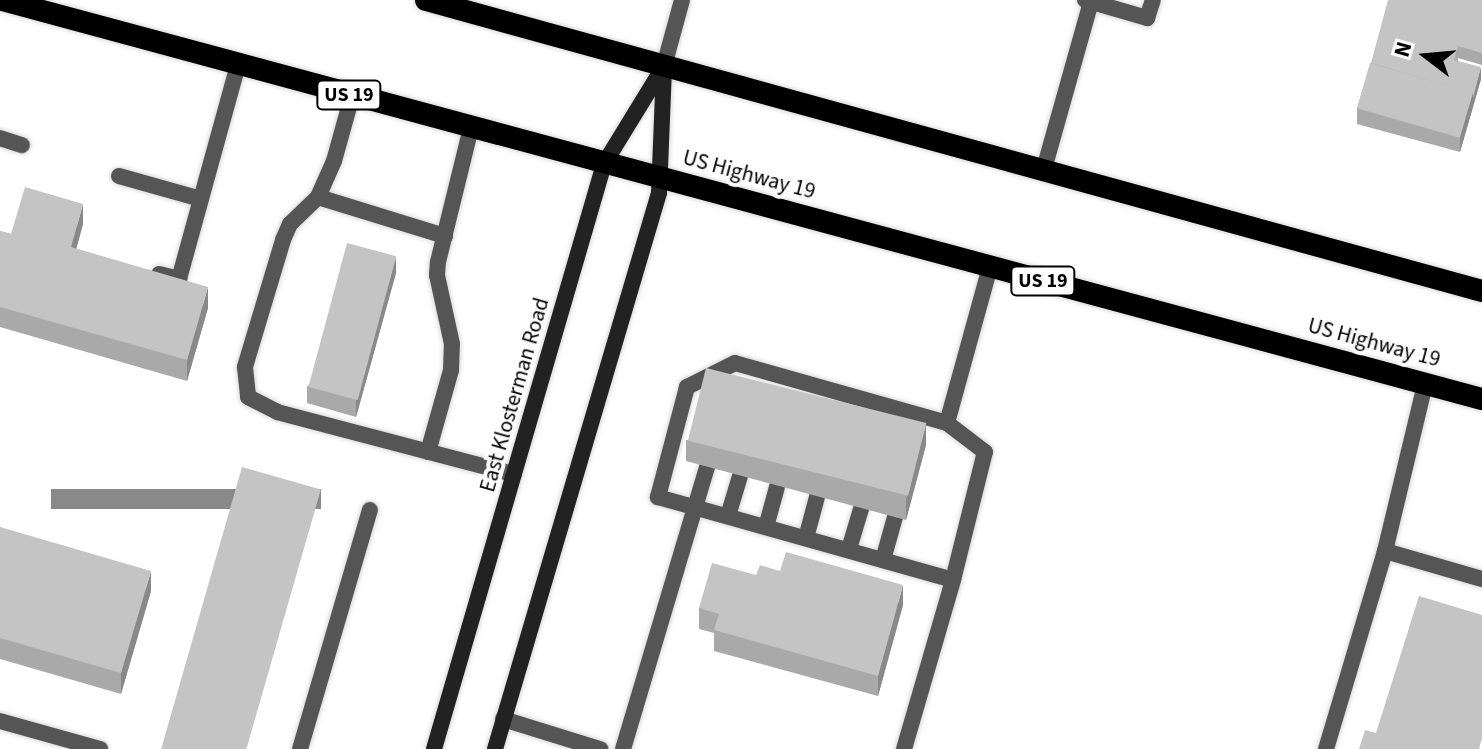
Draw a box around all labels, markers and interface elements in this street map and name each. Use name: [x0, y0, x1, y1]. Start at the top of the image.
north arrow: [1386, 16, 1466, 96]
text: N: [1386, 38, 1420, 61]
road number: US 19: [315, 79, 383, 111]
street label: US Highway 19: [680, 145, 818, 205]
road number: US 19: [1009, 265, 1077, 297]
street label: East Klosterman Road: [475, 295, 555, 495]
street label: US Highway 19: [1305, 313, 1443, 373]

